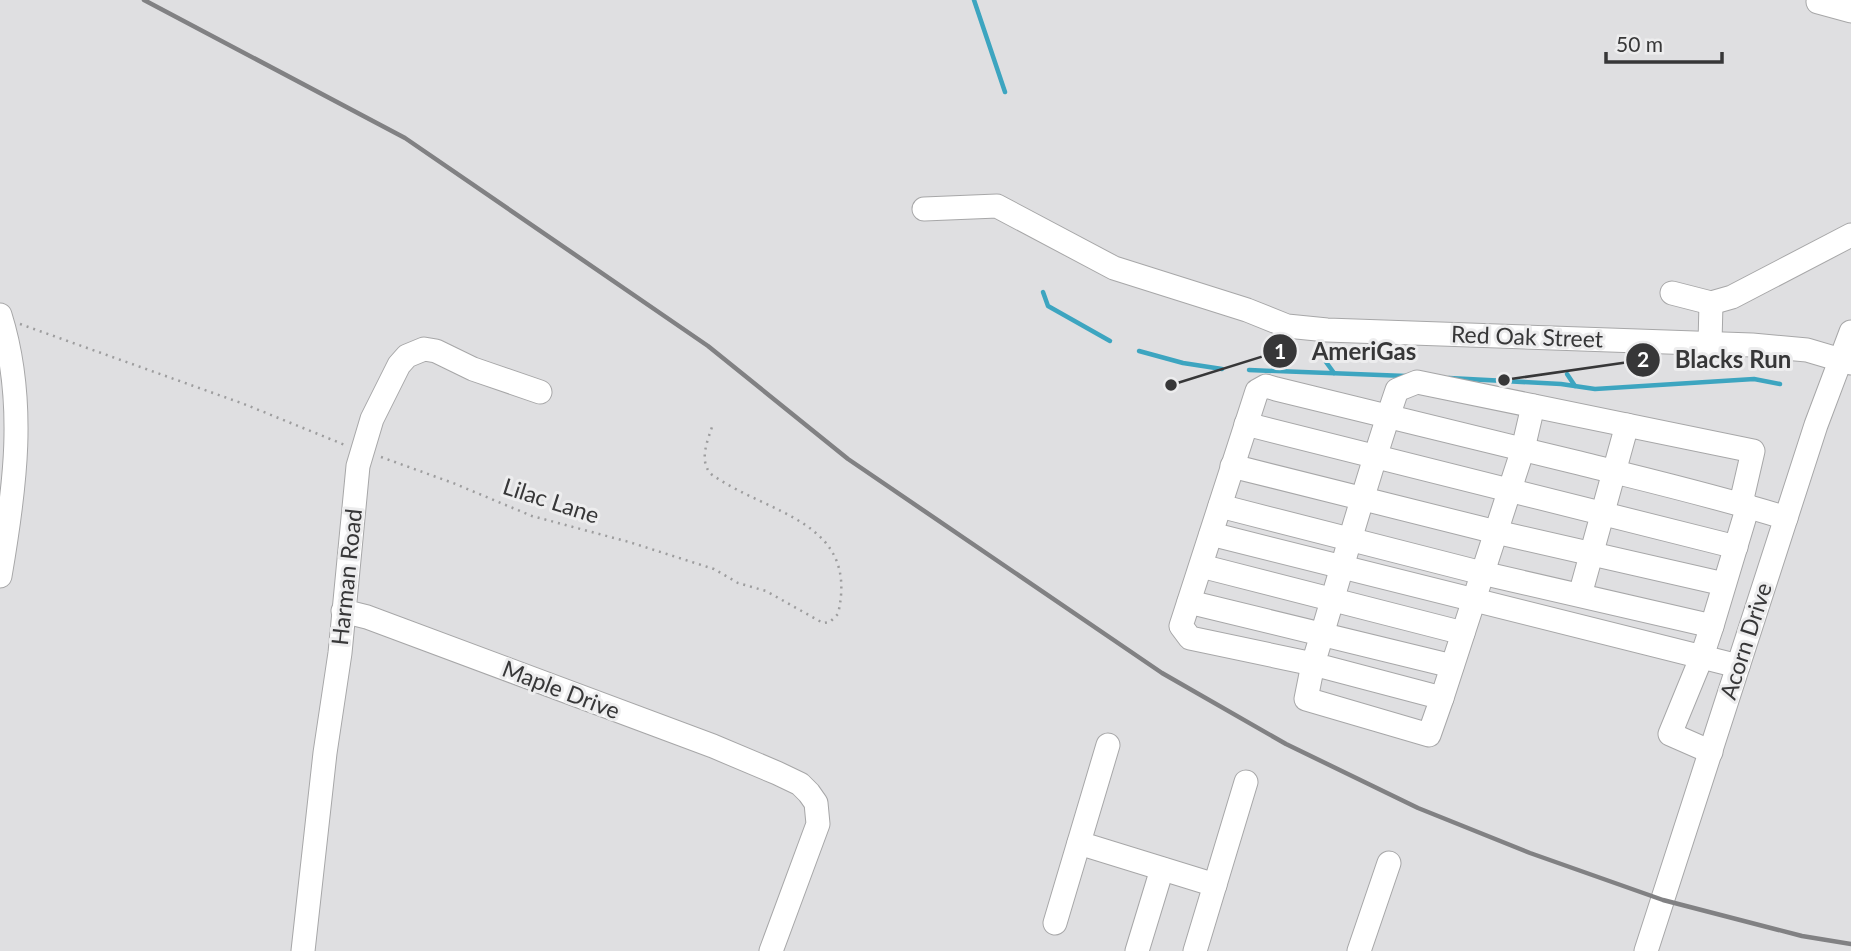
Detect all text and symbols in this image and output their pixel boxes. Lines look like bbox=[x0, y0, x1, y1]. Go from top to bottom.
scale bar bbox=[1606, 21, 1722, 65]
text: 50 m bbox=[1616, 31, 1663, 56]
street label: Red Oak Street bbox=[1450, 319, 1604, 353]
callout: AmeriGas bbox=[1262, 329, 1430, 374]
text: AmeriGas bbox=[1311, 336, 1416, 365]
callout: Blacks Run bbox=[1625, 337, 1805, 382]
text: 1 bbox=[1274, 338, 1286, 363]
text: Blacks Run bbox=[1675, 344, 1791, 373]
text: 2 bbox=[1637, 346, 1649, 371]
street label: Lilac Lane bbox=[500, 471, 603, 529]
street label: Harman Road bbox=[325, 507, 367, 647]
street label: Acorn Drive bbox=[1713, 579, 1777, 703]
street label: Maple Drive bbox=[499, 654, 624, 724]

